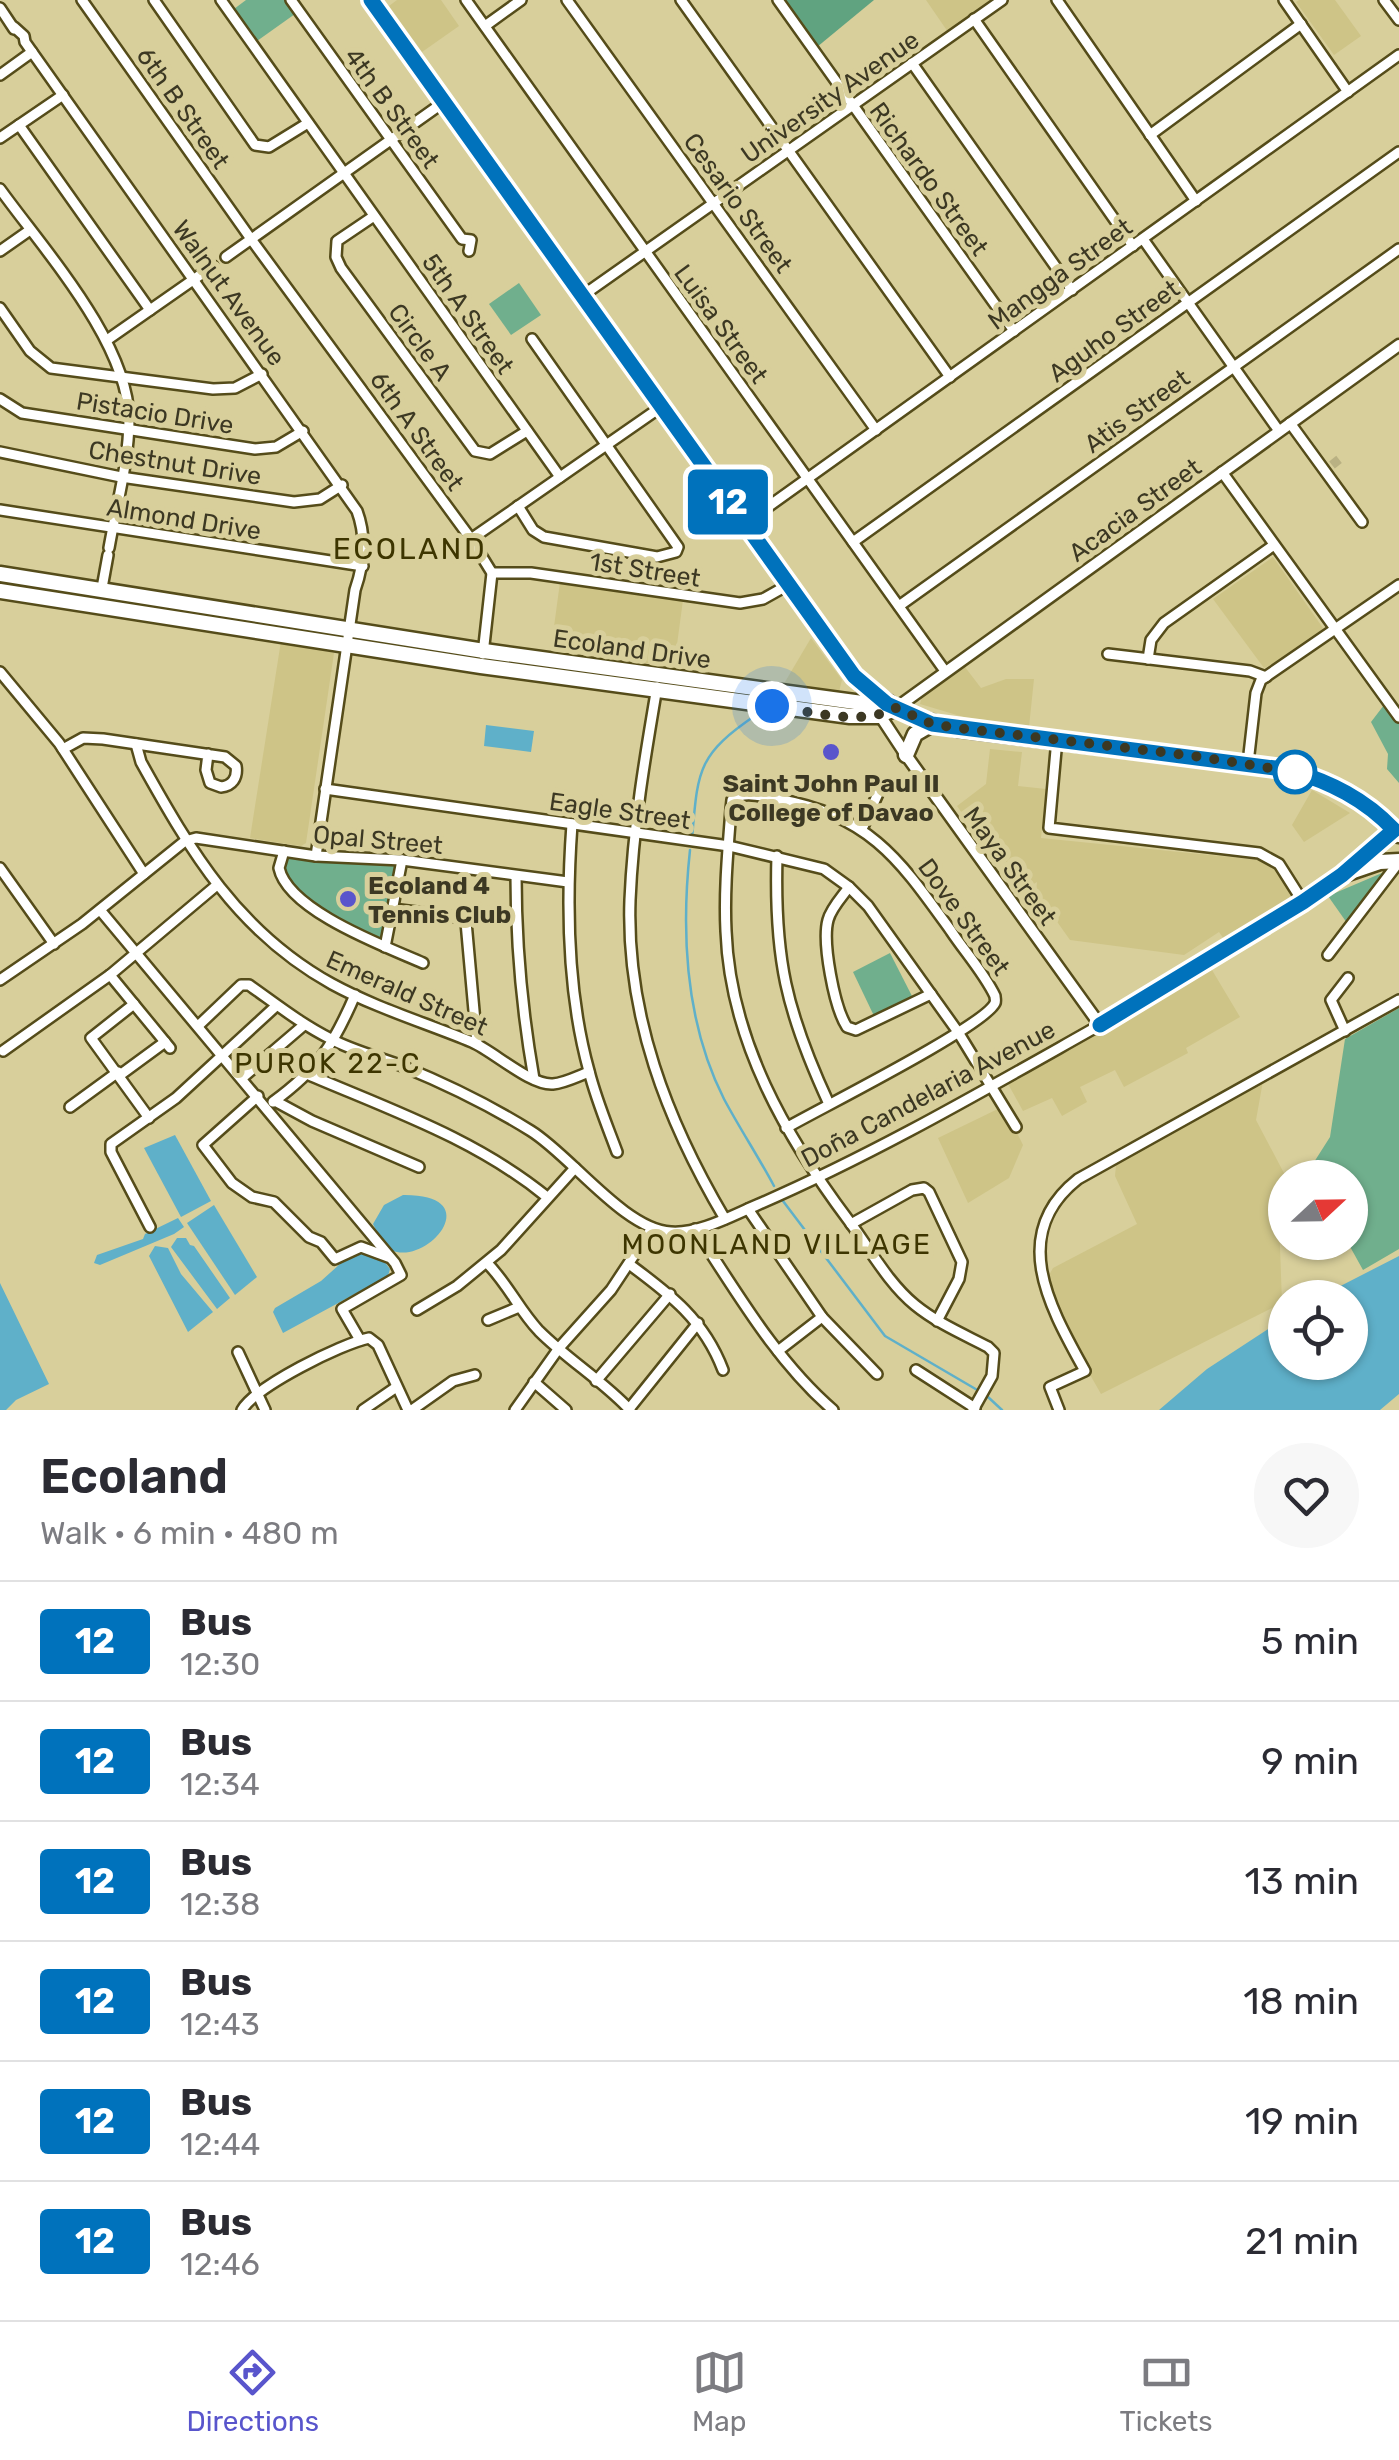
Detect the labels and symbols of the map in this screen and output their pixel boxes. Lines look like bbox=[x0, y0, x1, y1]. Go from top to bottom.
street label: University Avenue bbox=[736, 25, 924, 169]
street label: 6th B Street bbox=[131, 42, 236, 174]
street label: 4th B Street bbox=[339, 42, 446, 174]
street label: Richardo Street bbox=[864, 97, 994, 261]
street label: Cesario Street bbox=[678, 128, 798, 279]
street label: Mangga Street bbox=[982, 212, 1138, 336]
street label: Walnut Avenue bbox=[167, 215, 291, 371]
street label: 5th A Street bbox=[416, 248, 520, 380]
street label: Luisa Street bbox=[668, 259, 774, 389]
street label: Aguho Street bbox=[1043, 274, 1185, 388]
street label: Circle A bbox=[382, 298, 458, 386]
street label: Atis Street bbox=[1079, 363, 1195, 459]
street label: 6th A Street bbox=[364, 366, 470, 496]
street label: Pistacio Drive bbox=[74, 386, 236, 440]
street label: Chestnut Drive bbox=[86, 435, 264, 491]
street label: Acacia Street bbox=[1063, 452, 1207, 568]
line badge: 12 bbox=[683, 470, 773, 534]
street label: Almond Drive bbox=[105, 492, 263, 546]
district label: ECOLAND bbox=[333, 531, 487, 567]
street label: 1st Street bbox=[588, 547, 703, 593]
street label: Ecoland Drive bbox=[551, 624, 713, 674]
your location bbox=[747, 681, 797, 731]
marker: Saint John Paul II College of Davao bbox=[820, 741, 842, 763]
unlabelled marker bbox=[1274, 751, 1316, 793]
place label: Saint John Paul II College of Davao bbox=[722, 769, 940, 827]
street label: Eagle Street bbox=[547, 787, 693, 835]
street label: Maya Street bbox=[957, 801, 1063, 931]
street label: Opal Street bbox=[312, 820, 444, 860]
street label: Dove Street bbox=[912, 853, 1016, 981]
place label: Ecoland 4 Tennis Club bbox=[368, 871, 511, 929]
marker: Ecoland 4 Tennis Club bbox=[337, 888, 359, 910]
street label: Emerald Street bbox=[322, 944, 492, 1042]
street label: Doña Candelaria Avenue bbox=[796, 1015, 1060, 1173]
district label: PUROK 22-C bbox=[234, 1047, 422, 1080]
north arrow bbox=[1268, 1160, 1368, 1260]
district label: MOONLAND VILLAGE bbox=[622, 1228, 932, 1261]

